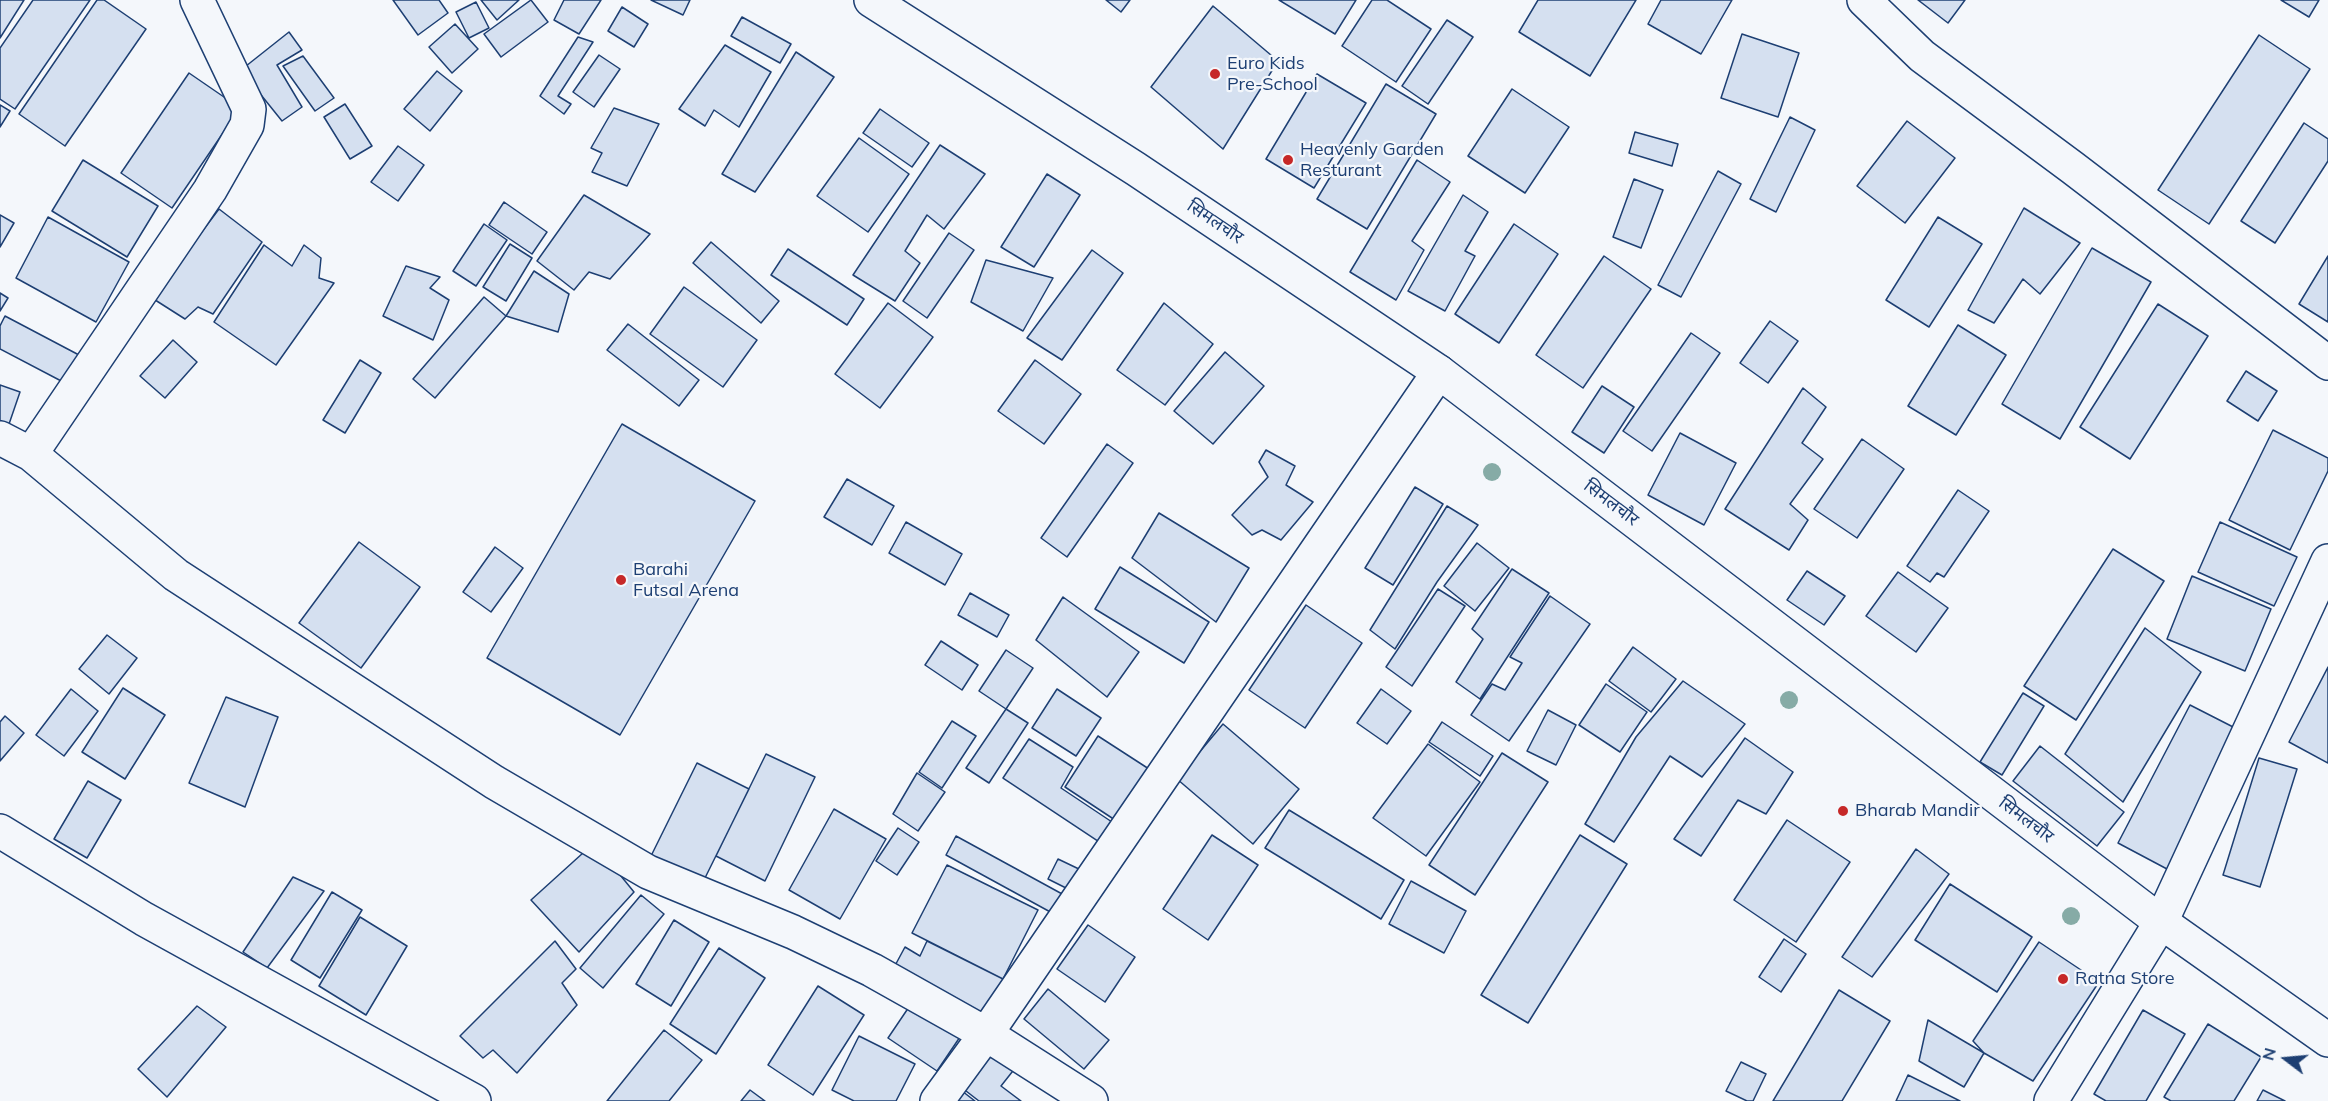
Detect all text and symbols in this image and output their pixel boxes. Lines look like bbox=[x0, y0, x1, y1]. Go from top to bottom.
place label: Euro Kids Pre-School bbox=[1227, 53, 1318, 96]
marker: Euro Kids Pre-School bbox=[1208, 67, 1222, 81]
place label: Heavenly Garden Resturant bbox=[1300, 139, 1444, 182]
marker: Heavenly Garden Resturant bbox=[1281, 153, 1295, 167]
street label: सिमलचौर bbox=[1183, 195, 1247, 249]
street label: सिमलचौर bbox=[1579, 475, 1643, 531]
place label: Barahi Futsal Arena bbox=[633, 559, 739, 602]
marker: Barahi Futsal Arena bbox=[614, 573, 628, 587]
street label: सिमलचौर bbox=[1994, 792, 2058, 848]
place label: Bharab Mandir bbox=[1855, 800, 1980, 822]
marker: Bharab Mandir bbox=[1836, 804, 1850, 818]
place label: Ratna Store bbox=[2075, 968, 2174, 990]
marker: Ratna Store bbox=[2056, 972, 2070, 986]
north arrow bbox=[2256, 1029, 2316, 1089]
text: N bbox=[2257, 1045, 2280, 1063]

